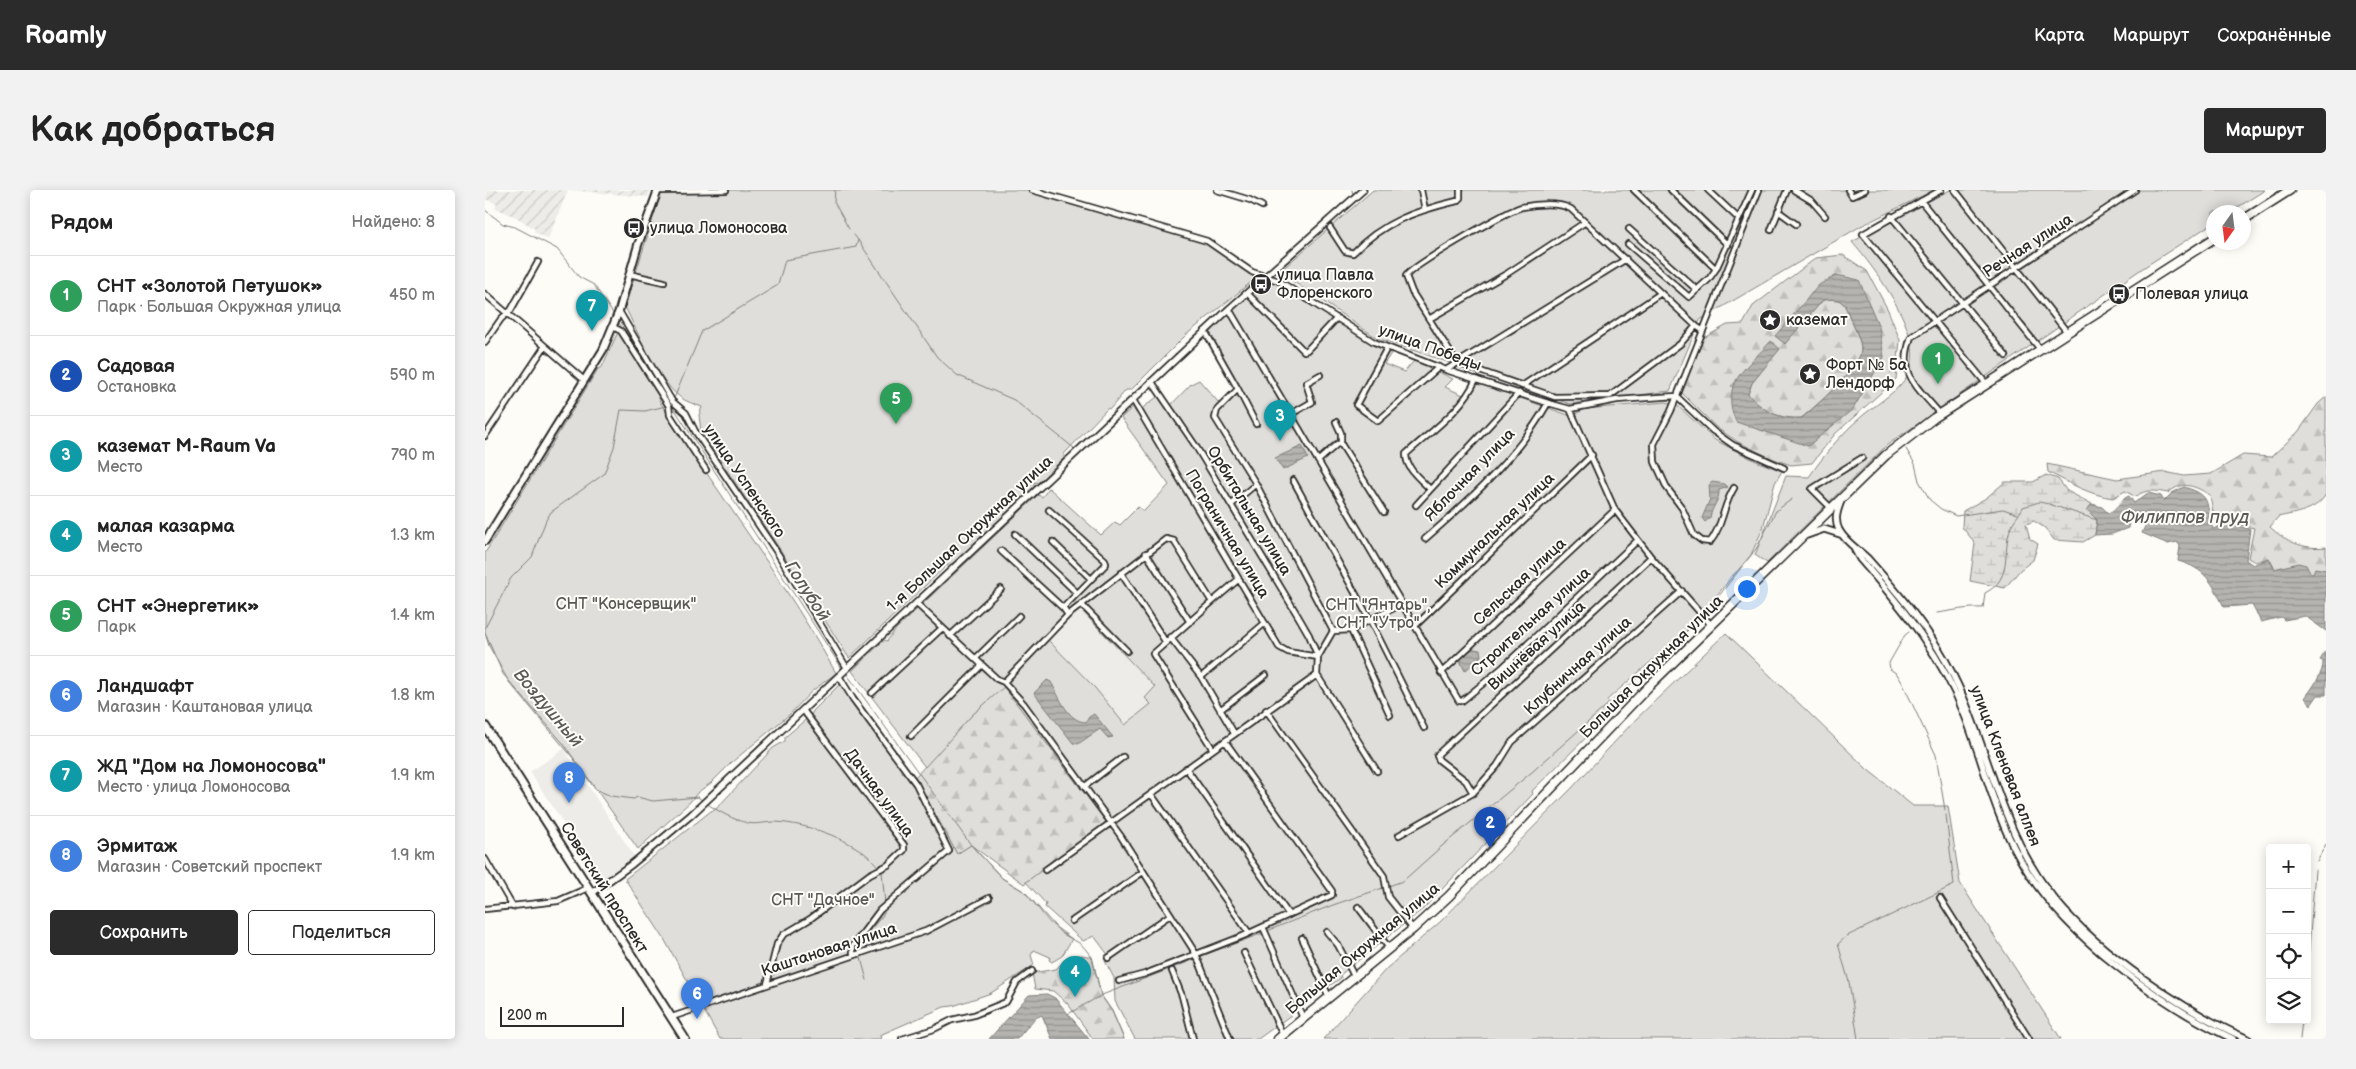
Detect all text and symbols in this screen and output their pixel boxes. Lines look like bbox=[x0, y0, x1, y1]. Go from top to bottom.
text: Roamly bbox=[25, 21, 106, 50]
text: Карта bbox=[2034, 25, 2085, 46]
text: Маршрут bbox=[2113, 25, 2189, 46]
text: Сохранённые bbox=[2217, 25, 2331, 46]
button: Маршрут bbox=[2204, 108, 2326, 153]
text: Как добраться bbox=[30, 109, 276, 152]
north arrow bbox=[2206, 205, 2251, 250]
text: Рядом bbox=[50, 210, 113, 235]
street label: Речная улица bbox=[1980, 210, 2077, 282]
text: Найдено: 8 bbox=[352, 213, 435, 232]
bus stop icon: улица Ломоносова bbox=[622, 216, 646, 240]
place label: улица Ломоносова bbox=[650, 219, 788, 238]
place label: улица Павла Флоренского bbox=[1277, 266, 1374, 303]
bus stop icon: улица Павла Флоренского bbox=[1249, 272, 1273, 296]
text: СНТ «Золотой Петушок» bbox=[97, 275, 323, 298]
bus stop icon: Полевая улица bbox=[2107, 282, 2131, 306]
place label: Полевая улица bbox=[2135, 285, 2249, 304]
text: 1 bbox=[63, 286, 69, 305]
text: 450 m bbox=[389, 286, 435, 305]
pin: 7 bbox=[576, 290, 608, 331]
text: Парк · Большая Окружная улица bbox=[97, 298, 341, 317]
place icon: каземат bbox=[1758, 308, 1782, 332]
place label: каземат bbox=[1786, 311, 1848, 330]
street label: улица Победы bbox=[1376, 321, 1484, 375]
pin: 1 bbox=[1922, 343, 1954, 384]
text: Садовая bbox=[97, 355, 175, 378]
place label: Форт № 5а Лендорф bbox=[1825, 356, 1908, 393]
place icon: Форт № 5а Лендорф bbox=[1798, 362, 1822, 386]
text: 2 bbox=[61, 366, 71, 385]
text: 590 m bbox=[390, 366, 435, 385]
text: Остановка bbox=[97, 378, 176, 397]
pin: 5 bbox=[880, 383, 912, 424]
pin: 3 bbox=[1264, 400, 1296, 441]
street label: улица Успенского bbox=[699, 421, 789, 541]
street label: Яблочная улица bbox=[1421, 424, 1519, 525]
text: каземат M-Raum Va bbox=[97, 435, 276, 458]
street label: Орбитальная улица bbox=[1203, 443, 1295, 580]
text: 3 bbox=[61, 446, 71, 465]
text: 790 m bbox=[391, 446, 435, 465]
street label: 1-я Большая Окружная улица bbox=[883, 452, 1057, 616]
text: Место bbox=[97, 458, 143, 477]
street label: Пограничная улица bbox=[1181, 466, 1273, 602]
street label: Коммунальная улица bbox=[1431, 469, 1559, 593]
water label: Филиппов пруд bbox=[2121, 507, 2249, 528]
text: малая казарма bbox=[97, 515, 235, 538]
text: 4 bbox=[61, 526, 71, 545]
text: 1.3 km bbox=[390, 526, 435, 545]
street label: Сельская улица bbox=[1470, 534, 1571, 630]
text: Место bbox=[97, 538, 143, 557]
water label: Голубой bbox=[780, 557, 834, 625]
street label: Строительная улица bbox=[1467, 563, 1595, 681]
your location bbox=[1734, 576, 1760, 602]
street label: Большая Окружная улица bbox=[1576, 591, 1728, 743]
text: СНТ «Энергетик» bbox=[97, 595, 260, 618]
park label: СНТ "Консервщик" bbox=[556, 595, 696, 614]
park label: СНТ "Янтарь", СНТ "Утро" bbox=[1326, 596, 1431, 633]
street label: Вишнёвая улица bbox=[1484, 597, 1590, 695]
text: 5 bbox=[61, 606, 71, 625]
text: 1.4 km bbox=[391, 606, 435, 625]
street label: Клубничная улица bbox=[1520, 612, 1636, 719]
text: Парк bbox=[97, 618, 136, 637]
water label: Воздушный bbox=[509, 664, 587, 752]
text: Ландшафт bbox=[97, 675, 194, 698]
street label: улица Кленовая аллея bbox=[1966, 683, 2045, 849]
text: 6 bbox=[61, 686, 71, 705]
text: 1.8 km bbox=[391, 686, 435, 705]
text: Магазин · Каштановая улица bbox=[97, 698, 313, 717]
street label: Дачная улица bbox=[840, 745, 918, 842]
text: ЖД "Дом на Ломоносова" bbox=[97, 755, 326, 778]
pin: 8 bbox=[553, 762, 585, 803]
text: 7 bbox=[62, 766, 70, 785]
text: 1.9 km bbox=[391, 766, 435, 785]
text: Место · улица Ломоносова bbox=[97, 778, 291, 797]
pin: 2 bbox=[1474, 807, 1506, 848]
street label: Советский проспект bbox=[556, 819, 652, 958]
text: Эрмитаж bbox=[97, 835, 177, 858]
map controls bbox=[2266, 844, 2311, 1024]
button: + bbox=[2266, 844, 2311, 889]
text: 8 bbox=[61, 846, 71, 865]
text: 1.9 km bbox=[391, 846, 435, 865]
text: Магазин · Советский проспект bbox=[97, 858, 322, 877]
street label: Большая Окружная улица bbox=[1282, 879, 1444, 1019]
button: − bbox=[2266, 889, 2311, 934]
park label: СНТ "Дачное" bbox=[771, 891, 875, 910]
button: Сохранить bbox=[50, 910, 238, 955]
button: Поделиться bbox=[248, 910, 435, 955]
street label: Каштановая улица bbox=[759, 919, 900, 981]
button: locate bbox=[2266, 934, 2311, 979]
pin: 4 bbox=[1059, 956, 1091, 997]
pin: 6 bbox=[681, 978, 713, 1019]
button: layers bbox=[2266, 979, 2311, 1024]
scale bar bbox=[500, 1004, 624, 1027]
text: 200 m bbox=[507, 1007, 547, 1024]

